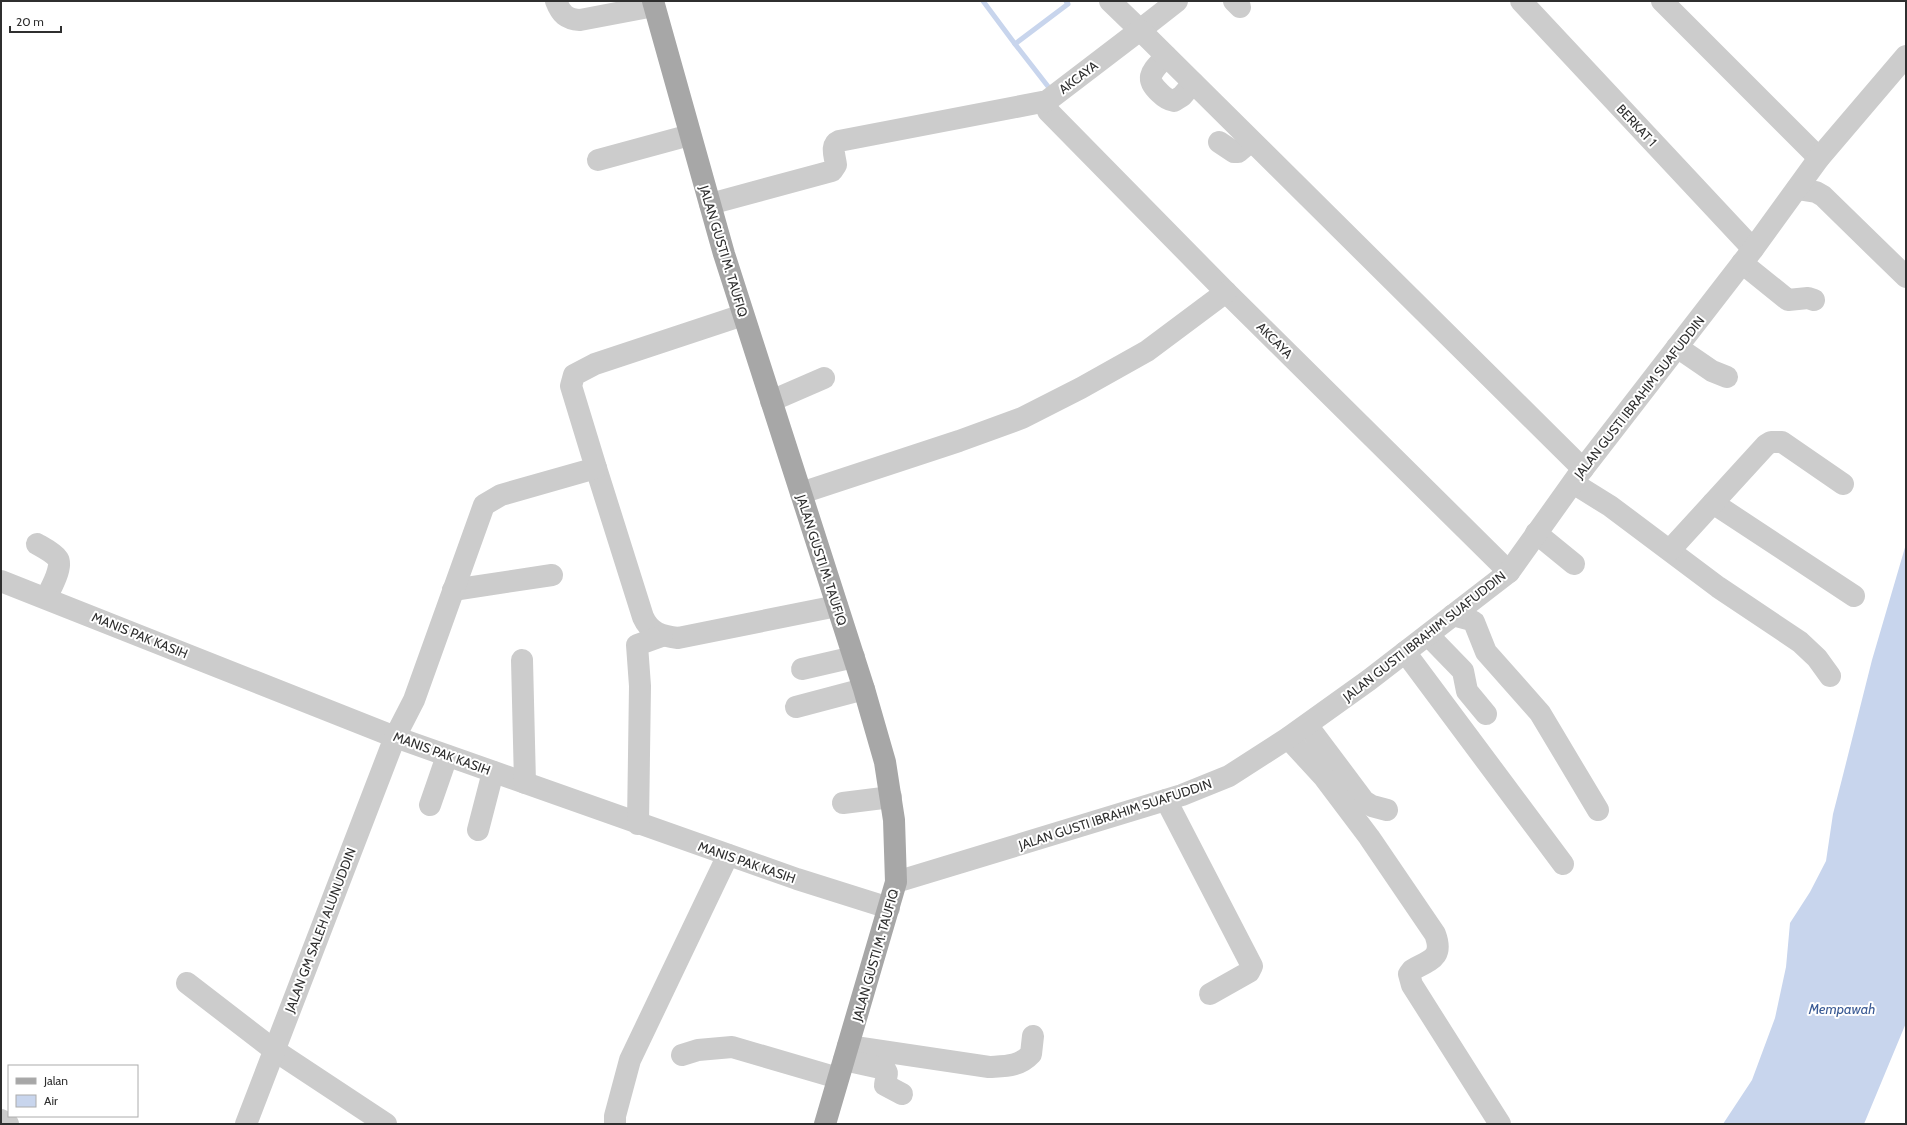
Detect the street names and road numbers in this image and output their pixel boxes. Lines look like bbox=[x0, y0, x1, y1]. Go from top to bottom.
street label: AKCAYA bbox=[1055, 57, 1101, 97]
street label: BERKAT 1 bbox=[1614, 101, 1660, 149]
street label: JALAN GUSTI M. TAUFIQ bbox=[696, 182, 752, 319]
street label: JALAN GUSTI IBRAHIM SUAFUDDIN bbox=[1570, 312, 1708, 482]
street label: AKCAYA bbox=[1254, 319, 1296, 361]
street label: JALAN GUSTI M. TAUFIQ bbox=[793, 492, 851, 627]
street label: JALAN GUSTI IBRAHIM SUAFUDDIN bbox=[1339, 567, 1509, 705]
street label: MANIS PAK KASIH bbox=[90, 608, 190, 662]
street label: MANIS PAK KASIH bbox=[391, 728, 493, 778]
street label: JALAN GUSTI IBRAHIM SUAFUDDIN bbox=[1015, 775, 1214, 853]
street label: MANIS PAK KASIH bbox=[696, 838, 798, 886]
street label: JALAN GM SALEH ALUNUDDIN bbox=[281, 845, 359, 1016]
street label: JALAN GUSTI M. TAUFIQ bbox=[848, 887, 902, 1024]

